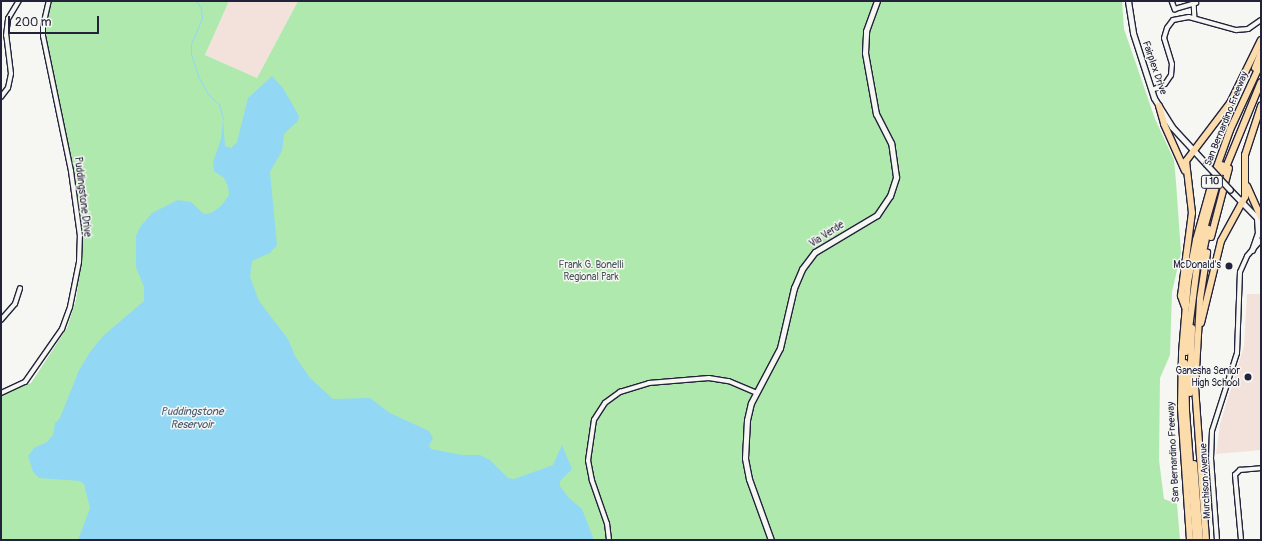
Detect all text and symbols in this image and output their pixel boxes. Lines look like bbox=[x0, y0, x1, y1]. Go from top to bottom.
scale bar bbox=[10, 8, 101, 34]
text: 200 m bbox=[15, 15, 51, 30]
street label: Fairplex Drive bbox=[1139, 40, 1169, 96]
street label: San Bernardino Freeway bbox=[1203, 70, 1251, 168]
street label: Puddingstone Drive bbox=[71, 156, 93, 238]
road number: I 10 bbox=[1200, 175, 1224, 189]
street label: Via Verde bbox=[807, 219, 847, 251]
park label: Frank G. Bonelli Regional Park bbox=[559, 259, 623, 282]
place label: McDonald's bbox=[1173, 260, 1221, 272]
marker: McDonald's bbox=[1224, 261, 1234, 271]
place label: Ganesha Senior High School bbox=[1176, 365, 1240, 388]
marker: Ganesha Senior High School bbox=[1243, 372, 1253, 382]
street label: San Bernardino Freeway bbox=[1165, 401, 1183, 503]
water label: Puddingstone Reservoir bbox=[161, 406, 223, 432]
street label: Murchison Avenue bbox=[1198, 443, 1214, 519]

